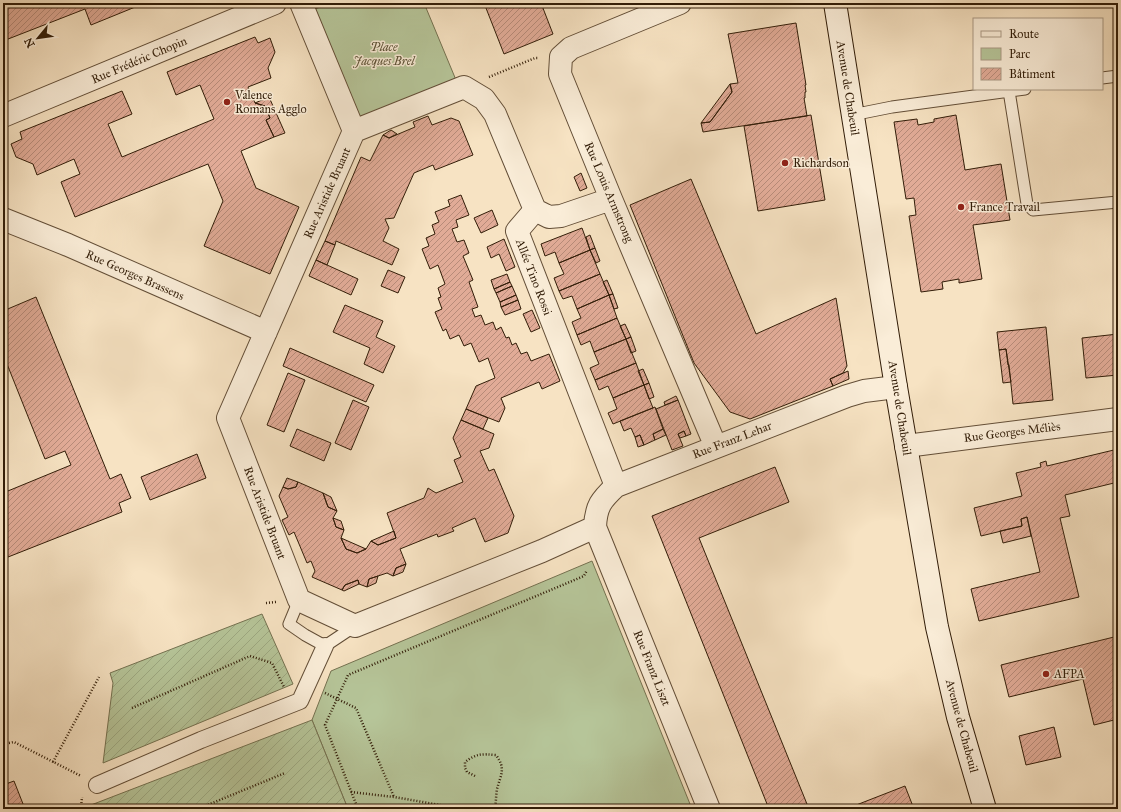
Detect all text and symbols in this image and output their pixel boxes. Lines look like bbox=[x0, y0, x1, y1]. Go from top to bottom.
north arrow bbox=[18, 18, 58, 58]
legend bbox=[973, 18, 1103, 90]
text: Route bbox=[1009, 27, 1039, 41]
street label: Rue Frédéric Chopin bbox=[89, 33, 189, 86]
text: N bbox=[21, 35, 38, 50]
street label: Avenue de Chabeuil bbox=[833, 39, 863, 137]
park label: Place Jacques Brel bbox=[353, 40, 416, 68]
text: Parc bbox=[1009, 47, 1030, 61]
text: Bâtiment bbox=[1009, 67, 1056, 81]
place label: Valence Romans Agglo bbox=[234, 88, 307, 117]
marker: Valence Romans Agglo bbox=[222, 97, 232, 107]
street label: Rue Louis Armstrong bbox=[581, 140, 637, 245]
street label: Rue Aristide Bruant bbox=[301, 145, 354, 241]
place label: Richardson bbox=[793, 156, 849, 170]
marker: Richardson bbox=[780, 158, 790, 168]
place label: France Travail bbox=[969, 200, 1041, 214]
marker: France Travail bbox=[956, 202, 966, 212]
street label: Allée Tino Rossi bbox=[513, 236, 555, 318]
street label: Rue Georges Brassens bbox=[83, 247, 186, 304]
street label: Avenue de Chabeuil bbox=[885, 359, 915, 457]
street label: Rue Franz Lehar bbox=[690, 418, 774, 462]
street label: Rue Georges Méliès bbox=[963, 419, 1061, 446]
street label: Rue Aristide Bruant bbox=[241, 465, 289, 562]
street label: Rue Franz Liszt bbox=[630, 628, 674, 709]
place label: AFPA bbox=[1053, 667, 1085, 681]
marker: AFPA bbox=[1041, 669, 1051, 679]
street label: Avenue de Chabeuil bbox=[943, 677, 981, 775]

